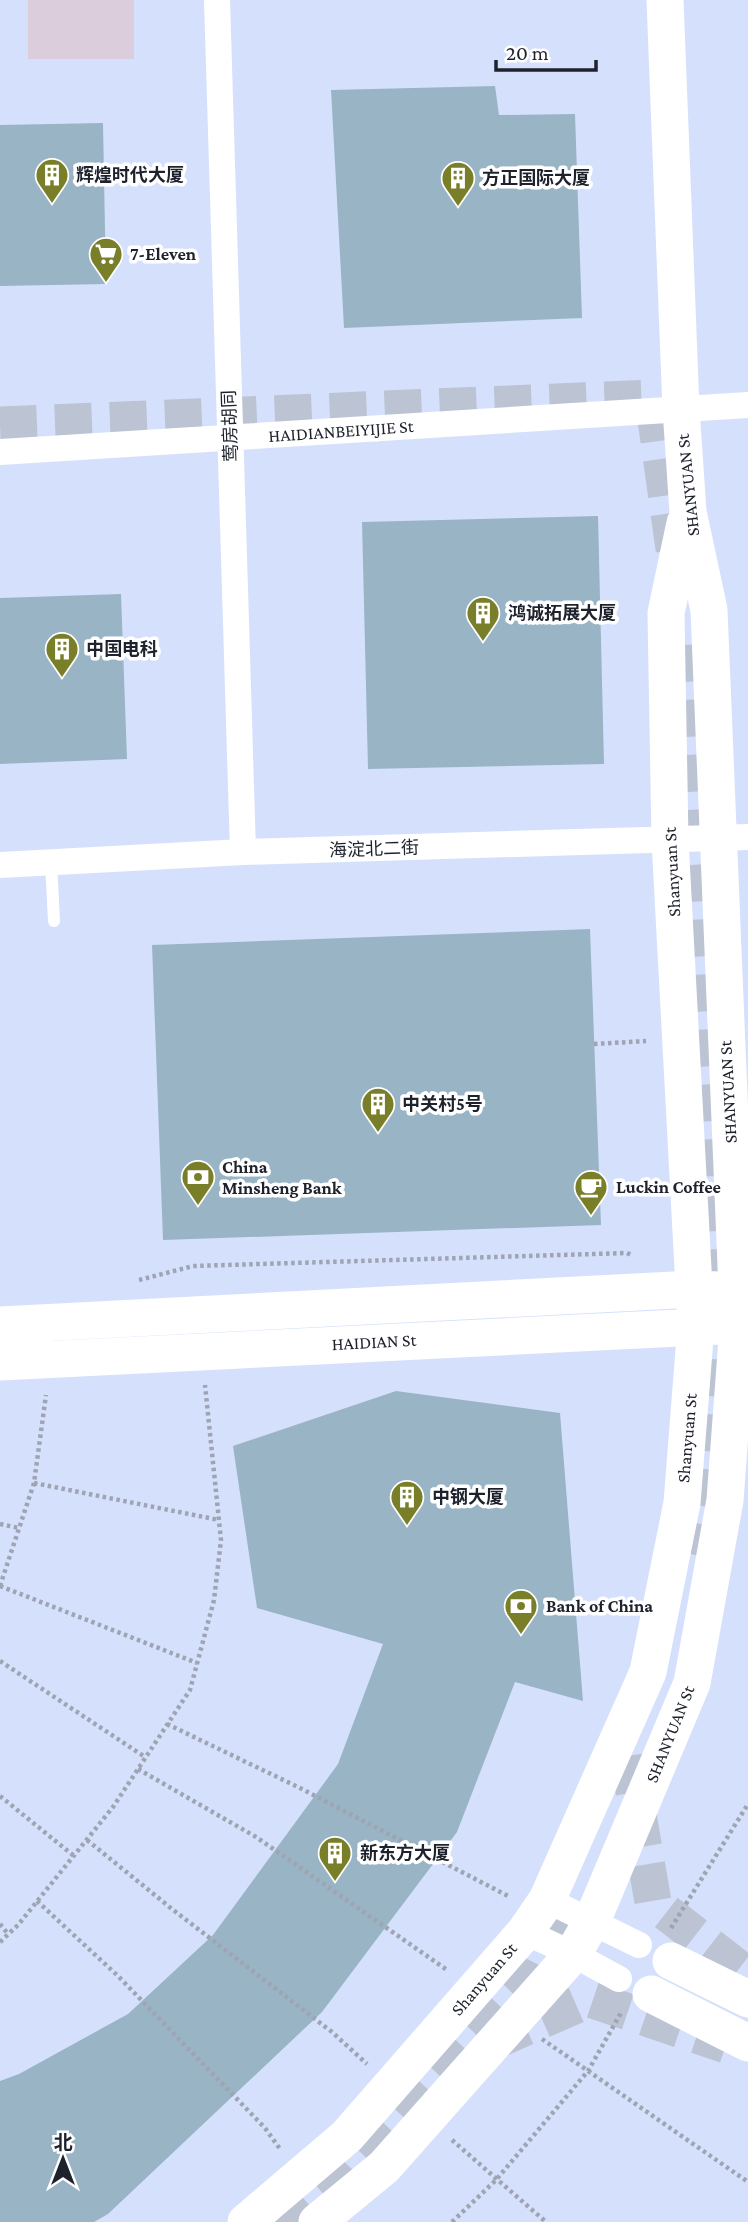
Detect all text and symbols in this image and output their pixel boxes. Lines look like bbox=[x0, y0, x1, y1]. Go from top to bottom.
scale bar bbox=[496, 28, 596, 72]
text: 20 m bbox=[506, 41, 549, 65]
building icon: 辉煌时代大厦 bbox=[33, 156, 71, 205]
building icon: 方正国际大厦 bbox=[439, 159, 477, 208]
place label: 辉煌时代大厦 bbox=[76, 165, 184, 185]
place label: 方正国际大厦 bbox=[482, 168, 590, 188]
supermarket icon: 7-Eleven bbox=[87, 235, 125, 284]
place label: 7-Eleven bbox=[130, 244, 197, 264]
street label: 莺房胡同 bbox=[219, 390, 241, 462]
street label: HAIDIANBEIYIJIE St bbox=[268, 416, 415, 446]
street label: SHANYUAN St bbox=[673, 432, 703, 537]
building icon: 鸿诚拓展大厦 bbox=[464, 594, 502, 643]
place label: 鸿诚拓展大厦 bbox=[508, 603, 616, 623]
building icon: 中国电科 bbox=[43, 630, 81, 679]
place label: 中国电科 bbox=[86, 639, 158, 659]
street label: Shanyuan St bbox=[660, 826, 684, 917]
street label: 海淀北二街 bbox=[329, 837, 419, 861]
street label: SHANYUAN St bbox=[715, 1039, 741, 1144]
building icon: 中关村5号 bbox=[359, 1085, 397, 1134]
place label: 中关村5号 bbox=[402, 1094, 483, 1114]
place label: China Minsheng Bank bbox=[222, 1157, 342, 1198]
bank icon: China Minsheng Bank bbox=[179, 1158, 217, 1207]
cafe icon: Luckin Coffee bbox=[572, 1168, 610, 1217]
place label: Luckin Coffee bbox=[616, 1177, 721, 1197]
street label: HAIDIAN St bbox=[331, 1330, 418, 1354]
street label: Shanyuan St bbox=[673, 1391, 701, 1484]
building icon: 中钢大厦 bbox=[388, 1478, 426, 1527]
place label: 中钢大厦 bbox=[432, 1487, 504, 1507]
bank icon: Bank of China bbox=[502, 1587, 540, 1636]
place label: Bank of China bbox=[546, 1596, 653, 1616]
street label: SHANYUAN St bbox=[641, 1682, 699, 1785]
building icon: 新东方大厦 bbox=[316, 1834, 354, 1883]
place label: 新东方大厦 bbox=[360, 1843, 450, 1863]
street label: Shanyuan St bbox=[447, 1938, 522, 2019]
north arrow bbox=[28, 2124, 98, 2194]
text: 北 bbox=[53, 2132, 73, 2153]

